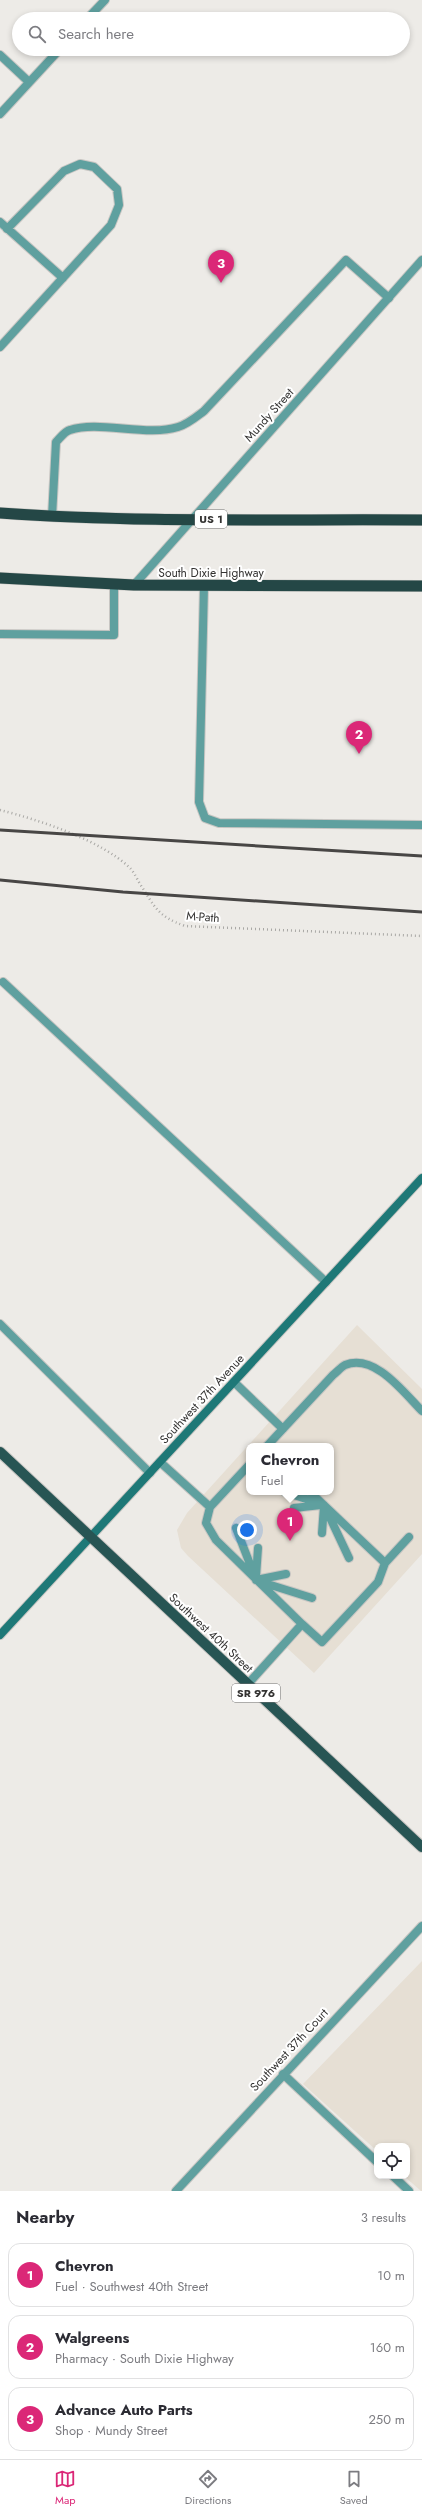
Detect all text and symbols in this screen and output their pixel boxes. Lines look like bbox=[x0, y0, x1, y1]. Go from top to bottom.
search box bbox=[12, 12, 410, 56]
icon: search bbox=[26, 23, 48, 45]
text: Search here bbox=[58, 23, 134, 45]
pin: 3 bbox=[208, 250, 234, 283]
street label: Mundy Street bbox=[240, 384, 298, 446]
road number: US 1 bbox=[195, 510, 227, 528]
street label: South Dixie Highway bbox=[158, 564, 264, 582]
pin: 2 bbox=[346, 721, 372, 754]
street label: M-Path bbox=[186, 907, 220, 927]
street label: Southwest 37th Avenue bbox=[156, 1350, 248, 1448]
popup bbox=[246, 1443, 334, 1495]
text: Chevron bbox=[261, 1449, 319, 1471]
text: Fuel bbox=[261, 1471, 283, 1490]
pin: 1 bbox=[277, 1508, 303, 1541]
your location bbox=[237, 1520, 257, 1540]
street label: Southwest 40th Street bbox=[165, 1589, 257, 1677]
road number: SR 976 bbox=[232, 1684, 280, 1702]
street label: Southwest 37th Court bbox=[246, 2004, 332, 2095]
map controls bbox=[374, 2143, 410, 2179]
button: locate bbox=[374, 2143, 410, 2179]
text: Nearby bbox=[16, 2205, 74, 2229]
text: 3 results bbox=[361, 2208, 406, 2227]
text: Chevron bbox=[55, 2255, 114, 2277]
text: 1 bbox=[27, 2266, 33, 2285]
text: 10 m bbox=[377, 2266, 405, 2285]
text: Fuel · Southwest 40th Street bbox=[55, 2277, 208, 2296]
text: Walgreens bbox=[55, 2327, 129, 2349]
text: 2 bbox=[26, 2338, 34, 2357]
text: 160 m bbox=[370, 2338, 405, 2357]
text: Pharmacy · South Dixie Highway bbox=[55, 2349, 234, 2368]
text: Advance Auto Parts bbox=[55, 2399, 193, 2421]
text: 3 bbox=[26, 2410, 34, 2429]
text: 250 m bbox=[368, 2410, 405, 2429]
text: Shop · Mundy Street bbox=[55, 2421, 167, 2440]
tab: Map bbox=[54, 2468, 76, 2508]
tab: Directions bbox=[185, 2468, 231, 2508]
tab: Saved bbox=[340, 2468, 368, 2508]

